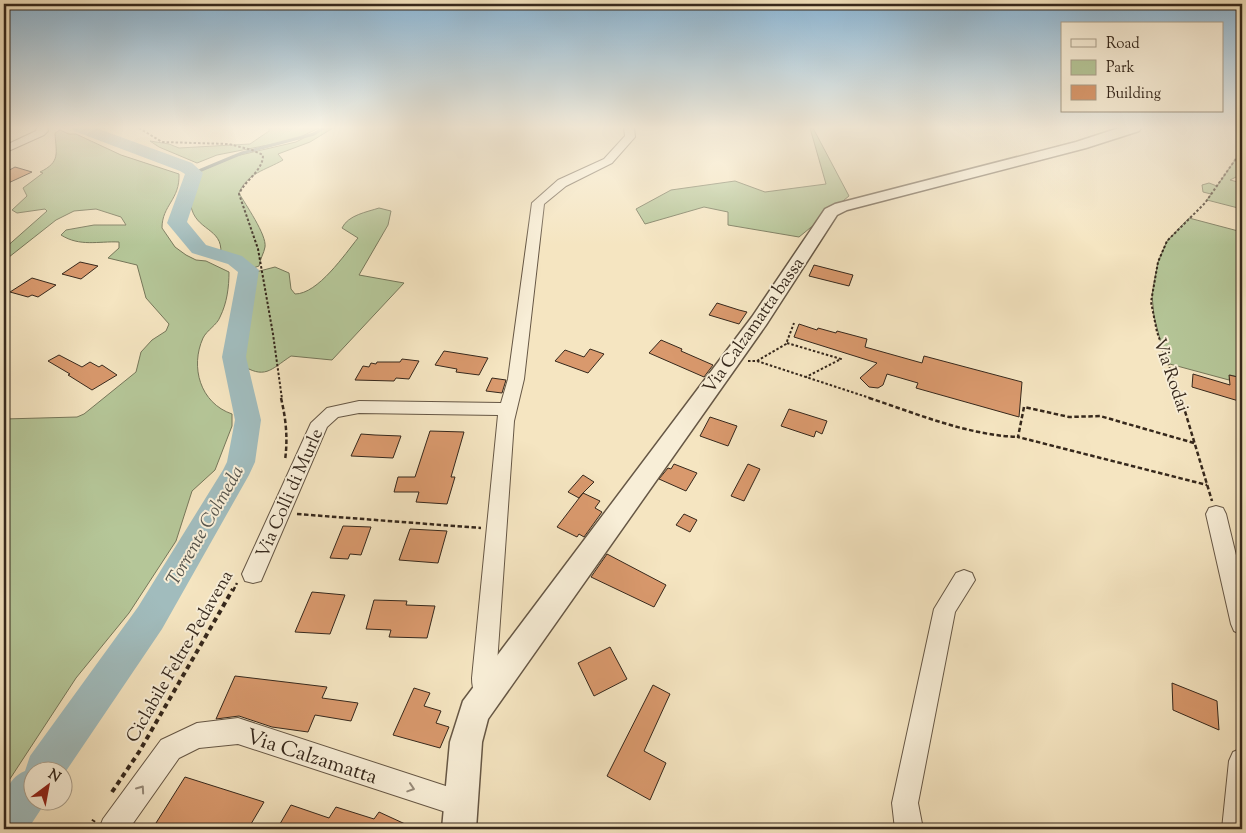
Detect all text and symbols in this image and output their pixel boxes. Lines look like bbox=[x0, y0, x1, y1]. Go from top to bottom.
legend bbox=[1061, 22, 1224, 112]
text: Road bbox=[1106, 34, 1140, 55]
text: Park bbox=[1106, 58, 1135, 79]
text: Building bbox=[1106, 84, 1161, 105]
street label: Via Calzamatta bassa bbox=[698, 253, 812, 400]
street label: Via Rodai bbox=[1145, 335, 1195, 416]
street label: Via Colli di Murle bbox=[251, 425, 331, 563]
water label: Torrente Colmeda bbox=[161, 461, 252, 591]
street label: Ciclabile Feltre-Pedavena bbox=[121, 566, 241, 748]
street label: Via Calzamatta bbox=[242, 723, 381, 793]
north arrow bbox=[22, 760, 72, 810]
text: N bbox=[44, 765, 64, 788]
one-way arrow bbox=[406, 782, 415, 792]
one-way arrow bbox=[135, 786, 144, 795]

